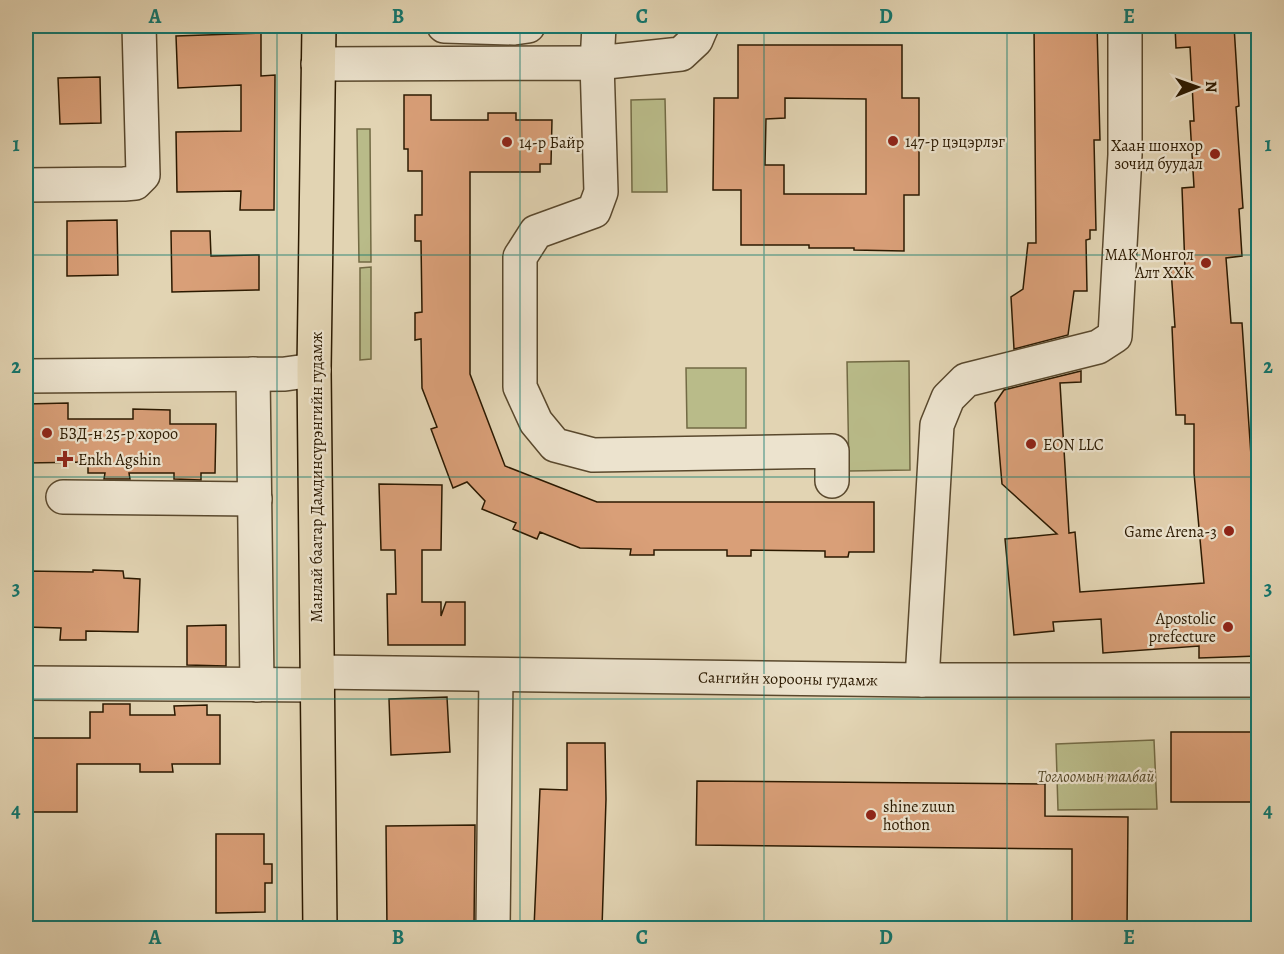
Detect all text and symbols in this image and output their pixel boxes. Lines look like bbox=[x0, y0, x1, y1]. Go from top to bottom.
text: A bbox=[148, 3, 162, 30]
text: B bbox=[392, 3, 404, 30]
text: C bbox=[636, 3, 648, 30]
text: D bbox=[879, 3, 893, 30]
text: E bbox=[1123, 3, 1135, 30]
north arrow bbox=[1167, 57, 1227, 117]
text: N bbox=[1200, 81, 1222, 93]
text: 1 bbox=[12, 131, 20, 158]
place label: 147-р цэцэрлэг bbox=[905, 131, 1005, 153]
text: 1 bbox=[1264, 131, 1272, 158]
place label: 14-р Байр bbox=[519, 132, 584, 154]
marker: 147-р цэцэрлэг bbox=[886, 134, 900, 148]
marker: 14-р Байр bbox=[500, 135, 514, 149]
place label: Хаан шонхор зочид буудал bbox=[1111, 135, 1203, 175]
marker: Хаан шонхор зочид буудал bbox=[1208, 147, 1222, 161]
place label: MAK Монгол Алт ХХК bbox=[1105, 244, 1195, 284]
marker: MAK Монгол Алт ХХК bbox=[1199, 256, 1213, 270]
street label: Манлай баатар Дамдинсүрэнгийн гудамж bbox=[306, 331, 328, 623]
text: 2 bbox=[11, 353, 21, 380]
text: 2 bbox=[1263, 353, 1273, 380]
place label: БЗД-н 25-р хороо bbox=[59, 423, 178, 445]
marker: БЗД-н 25-р хороо bbox=[40, 426, 54, 440]
place label: EON LLC bbox=[1043, 434, 1104, 456]
marker: EON LLC bbox=[1024, 437, 1038, 451]
place label: Enkh Agshin bbox=[78, 449, 161, 471]
marker: Enkh Agshin bbox=[56, 450, 74, 468]
place label: Game Arena-3 bbox=[1124, 521, 1217, 543]
marker: Game Arena-3 bbox=[1222, 524, 1236, 538]
text: 3 bbox=[12, 575, 20, 602]
text: 3 bbox=[1264, 575, 1272, 602]
place label: Apostolic prefecture bbox=[1148, 608, 1216, 648]
marker: Apostolic prefecture bbox=[1221, 620, 1235, 634]
street label: Сангийн хорооны гудамж bbox=[698, 666, 878, 692]
park label: Тоглоомын талбай bbox=[1038, 766, 1154, 788]
place label: shine zuun hothon bbox=[883, 796, 955, 836]
text: 4 bbox=[11, 797, 21, 824]
text: 4 bbox=[1263, 797, 1273, 824]
marker: shine zuun hothon bbox=[864, 808, 878, 822]
text: A bbox=[148, 924, 162, 951]
text: B bbox=[392, 924, 404, 951]
text: C bbox=[636, 924, 648, 951]
text: D bbox=[879, 924, 893, 951]
text: E bbox=[1123, 924, 1135, 951]

